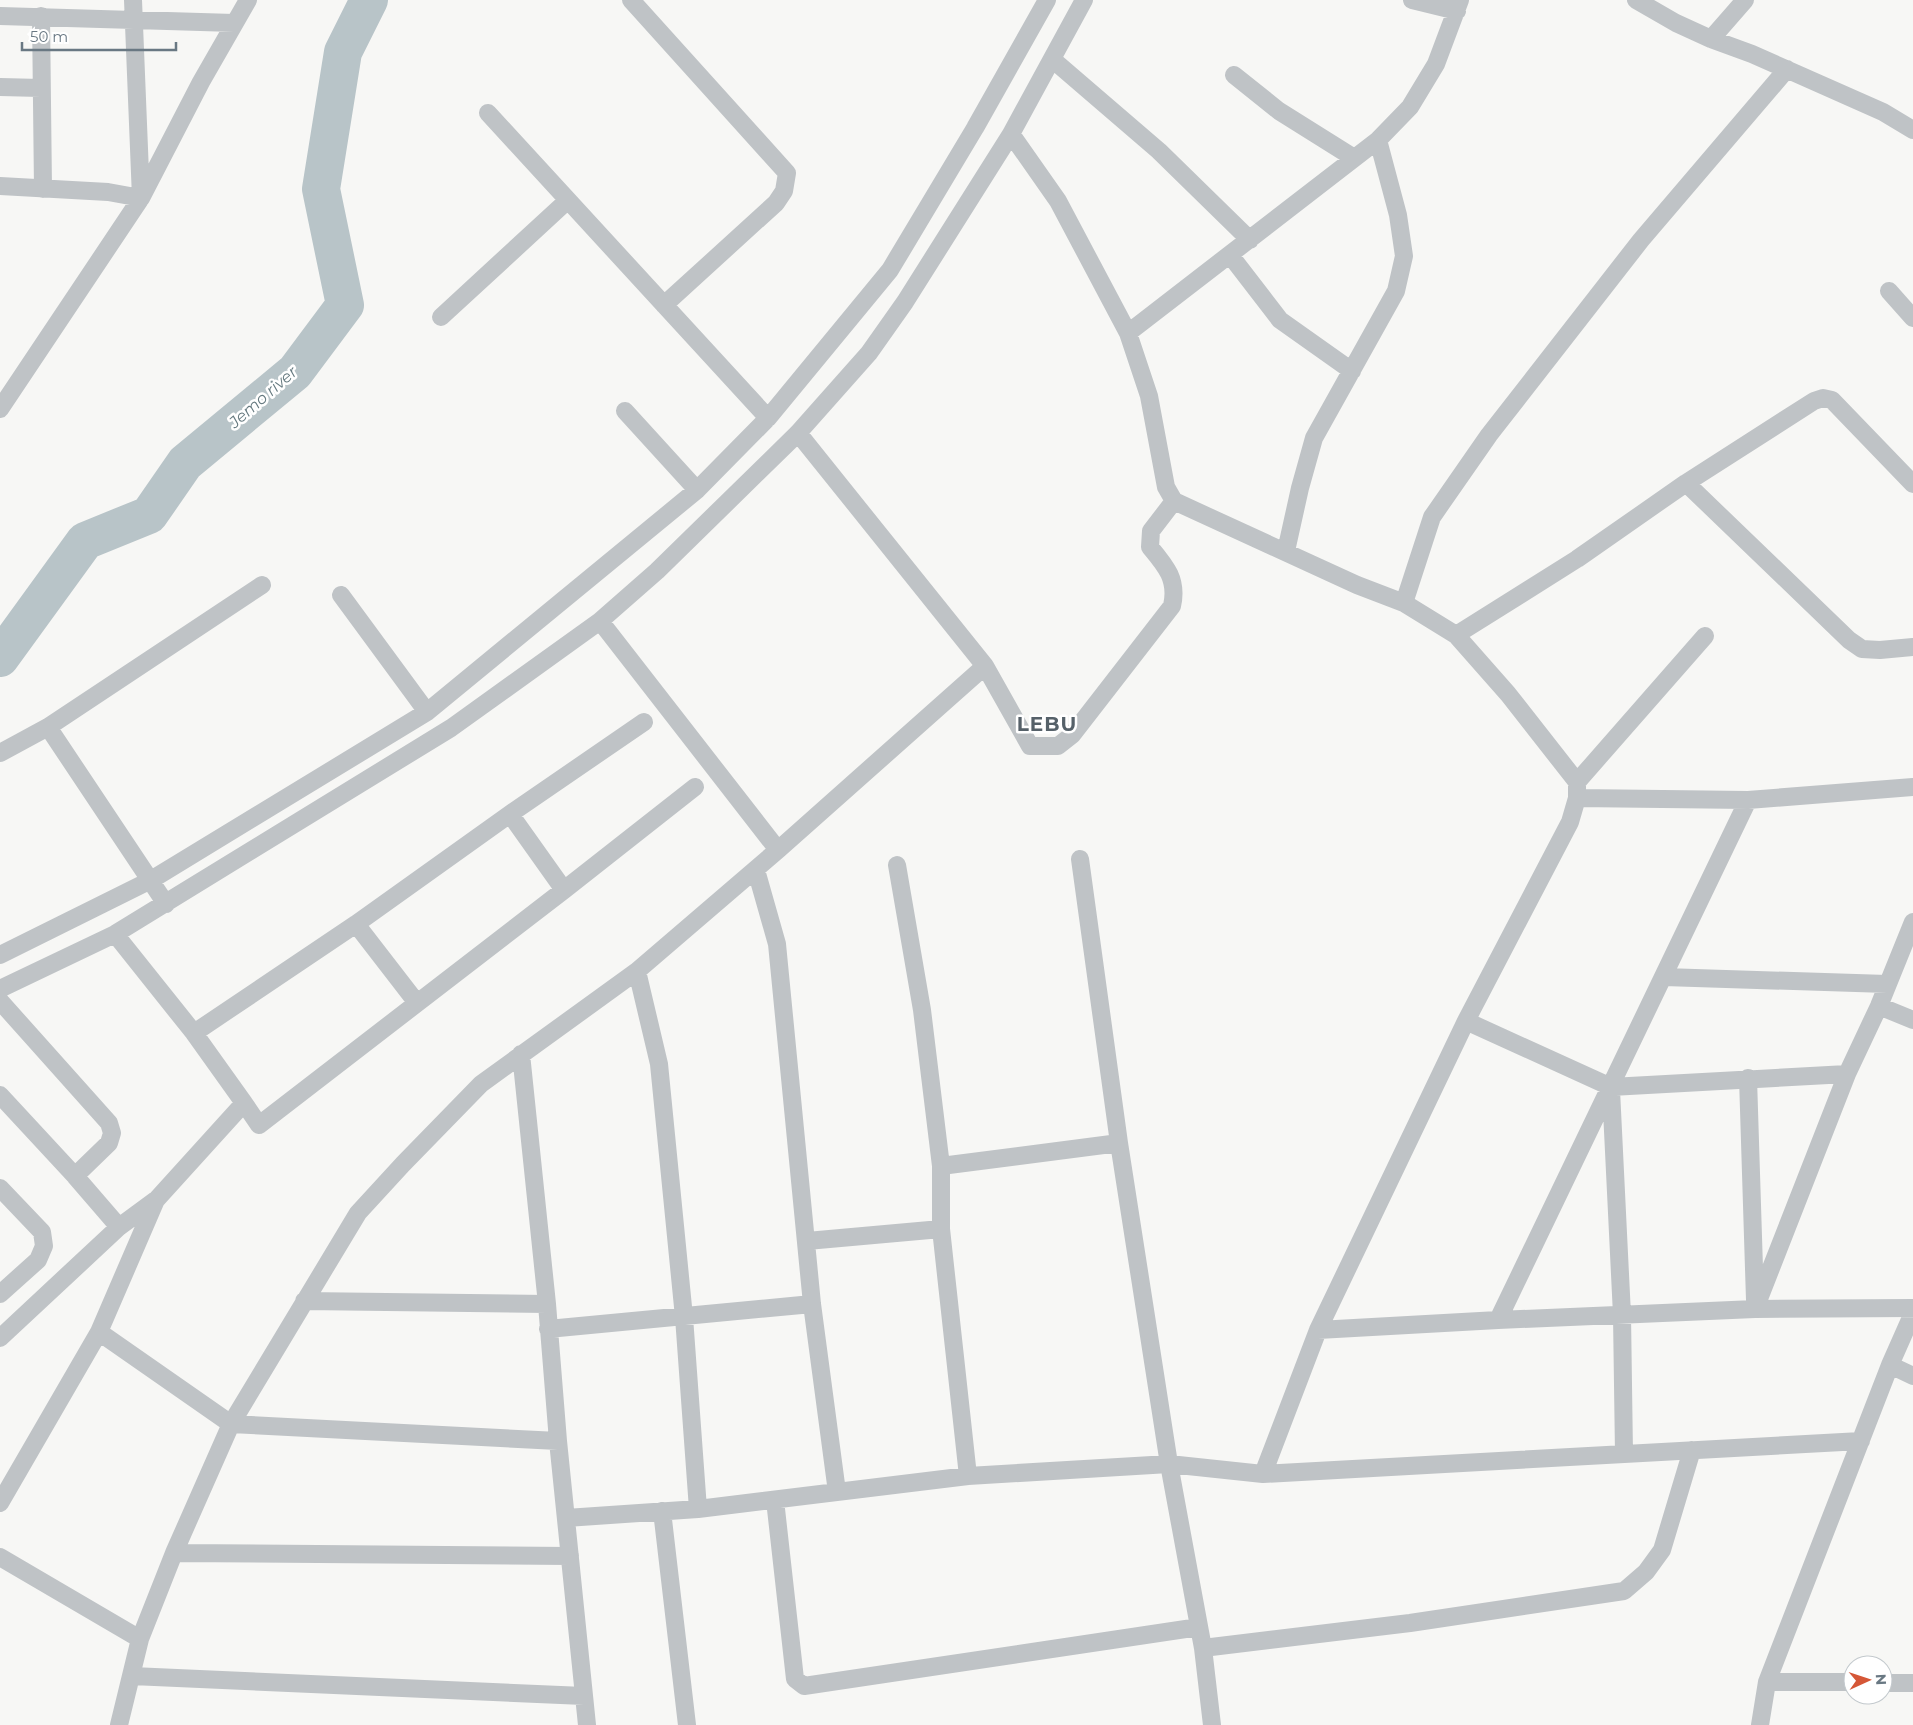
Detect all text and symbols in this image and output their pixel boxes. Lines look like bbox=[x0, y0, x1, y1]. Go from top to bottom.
scale bar bbox=[22, 20, 176, 52]
text: 50 m bbox=[30, 27, 68, 46]
water label: Jemo river bbox=[224, 362, 301, 432]
district label: LEBU bbox=[1017, 712, 1077, 736]
north arrow bbox=[1843, 1655, 1893, 1705]
text: N bbox=[1872, 1673, 1890, 1685]

